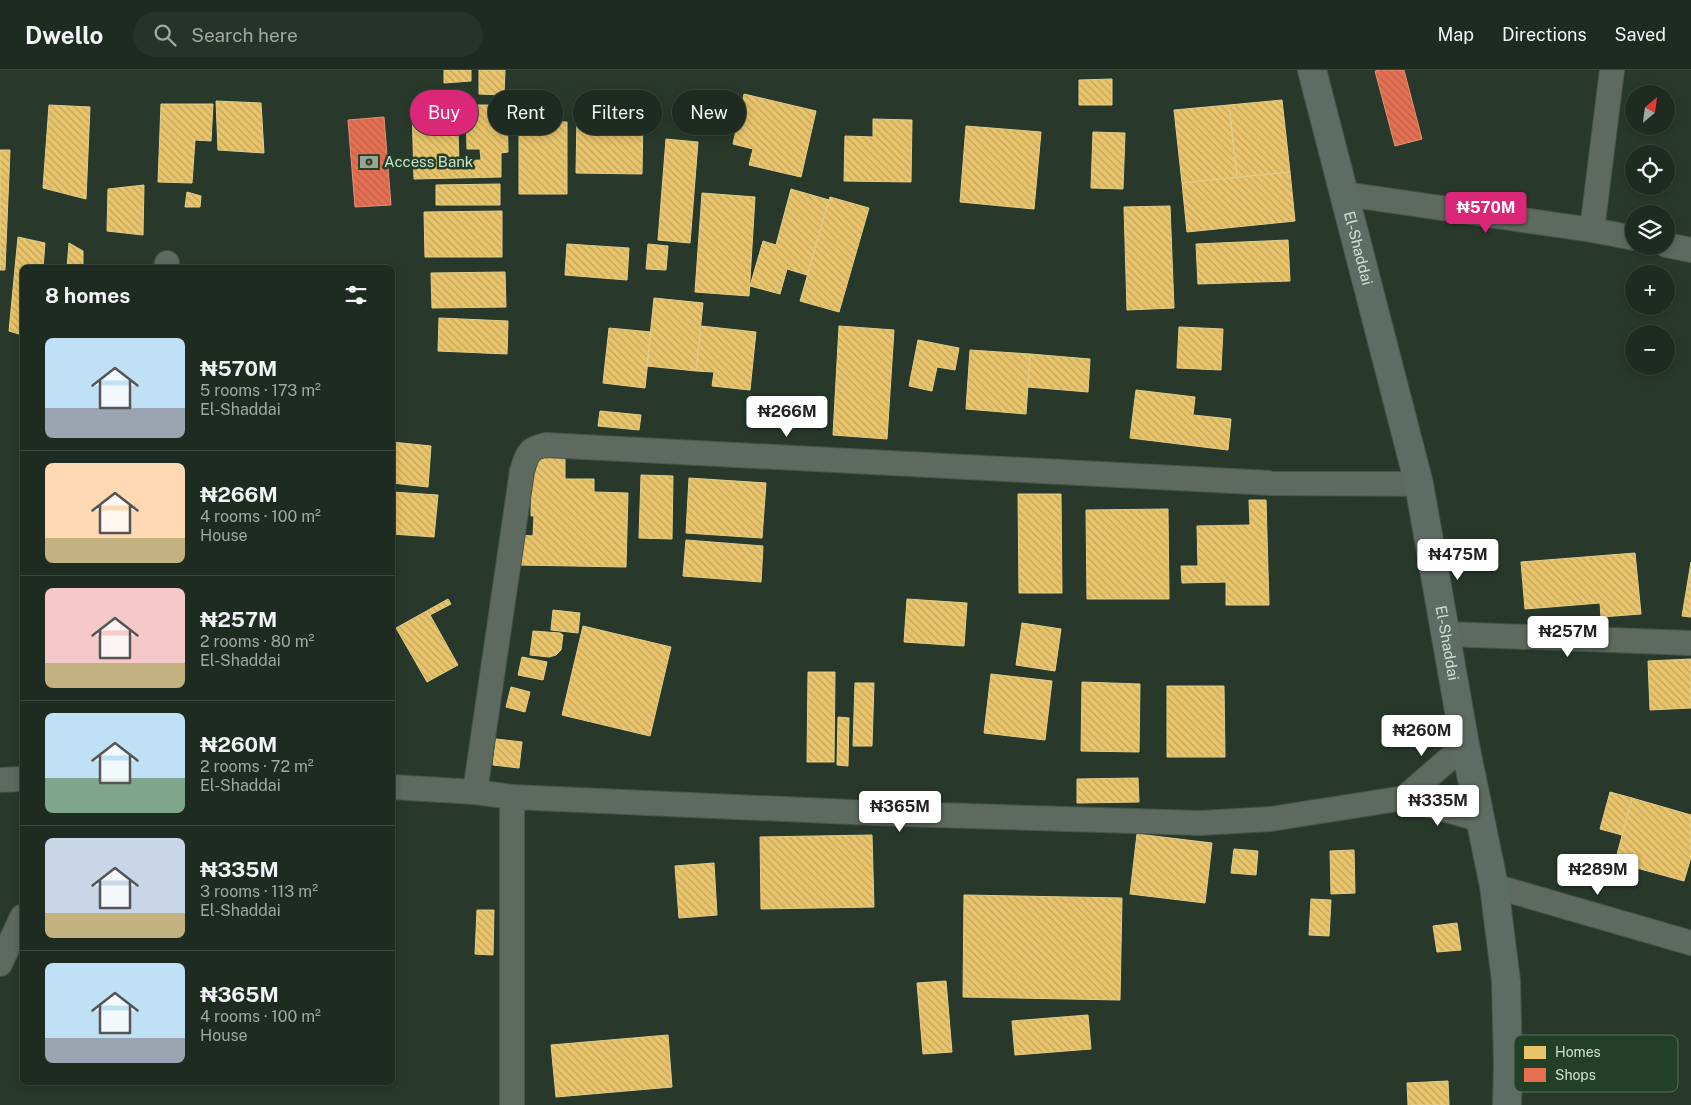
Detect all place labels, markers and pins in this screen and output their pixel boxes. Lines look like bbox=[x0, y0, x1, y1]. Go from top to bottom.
bank icon: Access Bank bbox=[358, 151, 380, 173]
place label: Access Bank bbox=[384, 153, 473, 170]
pin: ₦570M bbox=[1451, 191, 1521, 234]
pin: ₦266M bbox=[752, 396, 822, 438]
pin: ₦475M bbox=[1423, 538, 1493, 581]
pin: ₦257M bbox=[1533, 616, 1603, 658]
pin: ₦260M bbox=[1387, 714, 1457, 757]
pin: ₦335M bbox=[1403, 784, 1473, 827]
pin: ₦365M bbox=[865, 790, 935, 833]
pin: ₦289M bbox=[1563, 854, 1633, 896]

